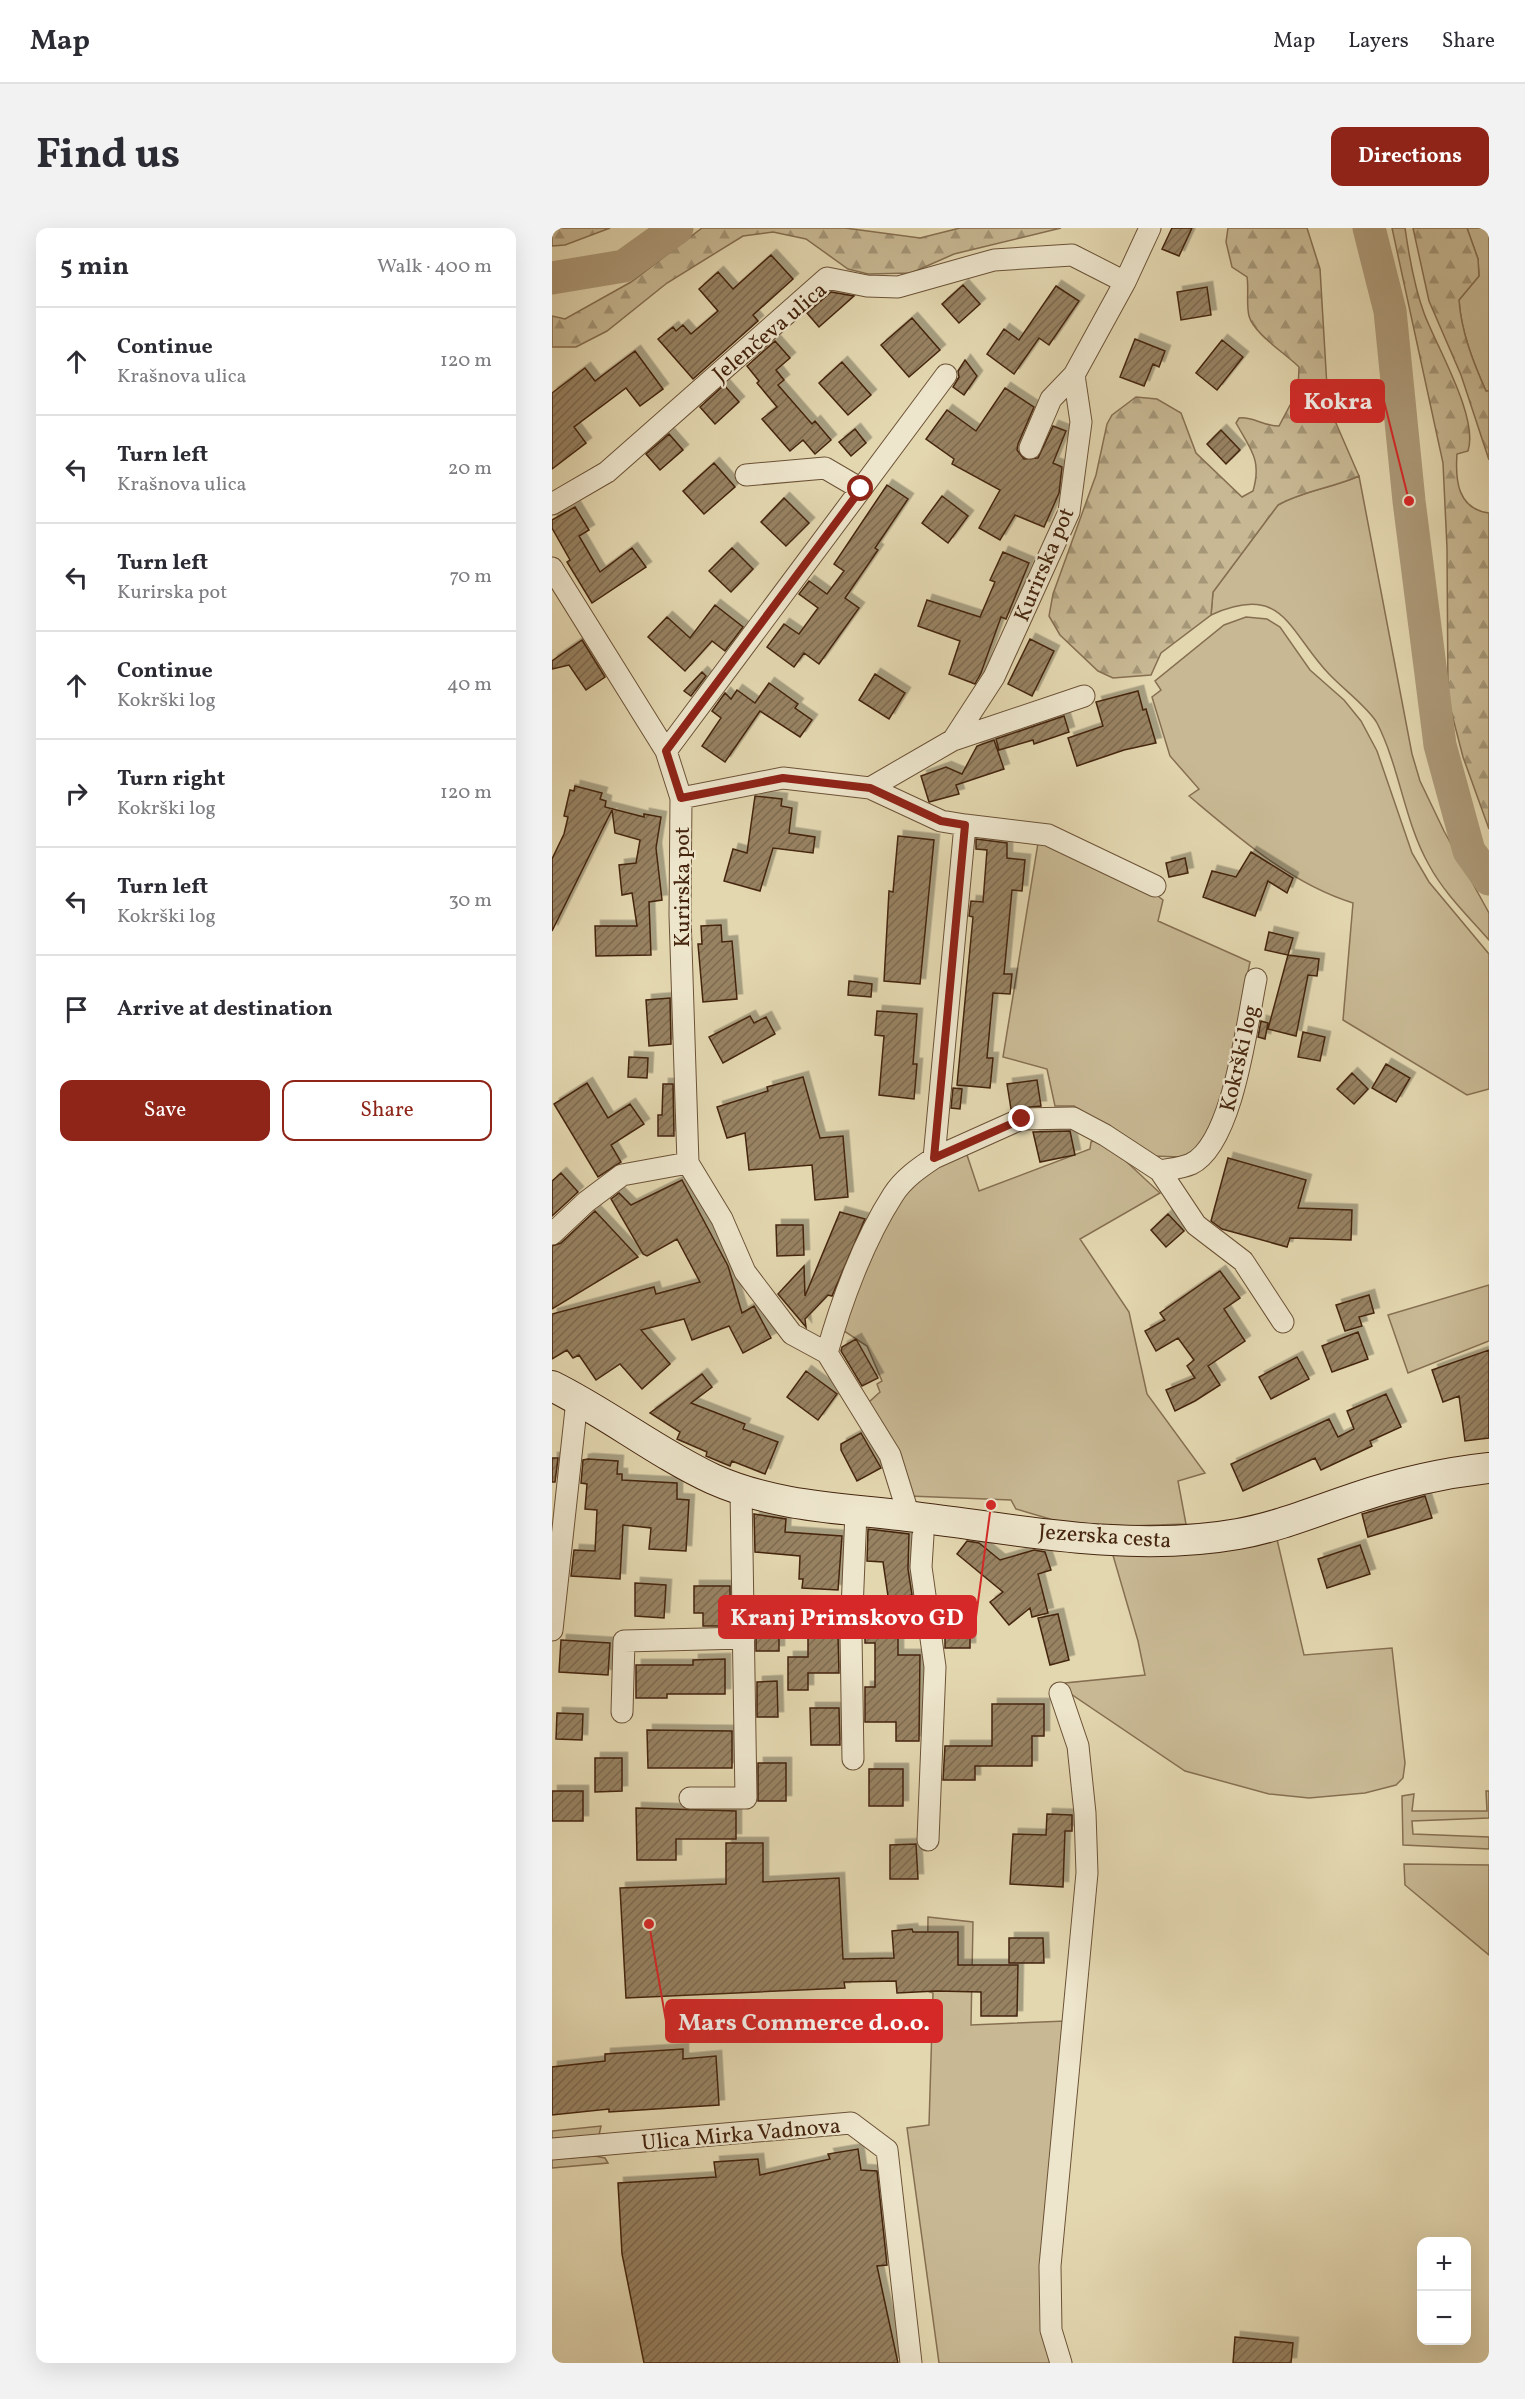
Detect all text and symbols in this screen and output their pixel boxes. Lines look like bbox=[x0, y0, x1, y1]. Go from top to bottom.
text: Map bbox=[30, 22, 90, 61]
text: Map bbox=[1273, 27, 1315, 56]
text: Layers bbox=[1348, 27, 1409, 56]
text: Share bbox=[1442, 27, 1495, 56]
text: Find us bbox=[36, 127, 180, 186]
button: Directions bbox=[1331, 127, 1489, 186]
text: 5 min bbox=[60, 249, 129, 285]
text: Walk · 400 m bbox=[377, 253, 492, 281]
street label: Jelenčeva ulica bbox=[707, 276, 835, 390]
text: Continue bbox=[117, 332, 213, 363]
icon: ahead bbox=[60, 345, 93, 378]
text: 120 m bbox=[440, 347, 492, 375]
text: Krašnova ulica bbox=[117, 363, 247, 391]
callout: Kokra bbox=[1291, 380, 1384, 422]
text: Kokra bbox=[1303, 386, 1373, 420]
text: Turn left bbox=[117, 440, 208, 471]
icon: left bbox=[60, 453, 93, 486]
text: 20 m bbox=[448, 455, 492, 483]
text: Krašnova ulica bbox=[117, 471, 247, 499]
route start bbox=[847, 475, 873, 501]
street label: Kurirska pot bbox=[1007, 503, 1083, 627]
text: Turn left bbox=[117, 548, 208, 579]
icon: left bbox=[60, 561, 93, 594]
text: 70 m bbox=[449, 563, 492, 591]
text: Kurirska pot bbox=[117, 579, 227, 607]
text: Continue bbox=[117, 656, 213, 687]
icon: ahead bbox=[60, 669, 93, 702]
text: 40 m bbox=[447, 671, 492, 699]
text: Kokrški log bbox=[117, 687, 216, 715]
text: Turn right bbox=[117, 764, 225, 795]
icon: right bbox=[60, 777, 93, 810]
text: 120 m bbox=[440, 779, 492, 807]
text: Kokrški log bbox=[117, 795, 216, 823]
street label: Kurirska pot bbox=[668, 826, 699, 948]
text: Turn left bbox=[117, 872, 208, 903]
icon: left bbox=[60, 885, 93, 918]
text: 30 m bbox=[448, 887, 492, 915]
text: Kokrški log bbox=[117, 903, 216, 931]
icon: arrive bbox=[60, 993, 93, 1026]
text: Arrive at destination bbox=[117, 994, 333, 1025]
street label: Kokrški log bbox=[1213, 1002, 1268, 1115]
button: Save bbox=[60, 1080, 270, 1141]
button: Share bbox=[282, 1080, 492, 1141]
route end bbox=[1008, 1105, 1034, 1131]
street label: Jezerska cesta bbox=[1037, 1517, 1173, 1558]
callout: Kranj Primskovo GD bbox=[719, 1596, 976, 1638]
text: Kranj Primskovo GD bbox=[730, 1602, 964, 1636]
callout: Mars Commerce d.o.o. bbox=[666, 2000, 942, 2042]
text: Mars Commerce d.o.o. bbox=[678, 2007, 930, 2041]
street label: Ulica Mirka Vadnova bbox=[640, 2111, 842, 2160]
map controls bbox=[1417, 2237, 1471, 2345]
button: + bbox=[1417, 2237, 1471, 2291]
button: − bbox=[1417, 2291, 1471, 2345]

